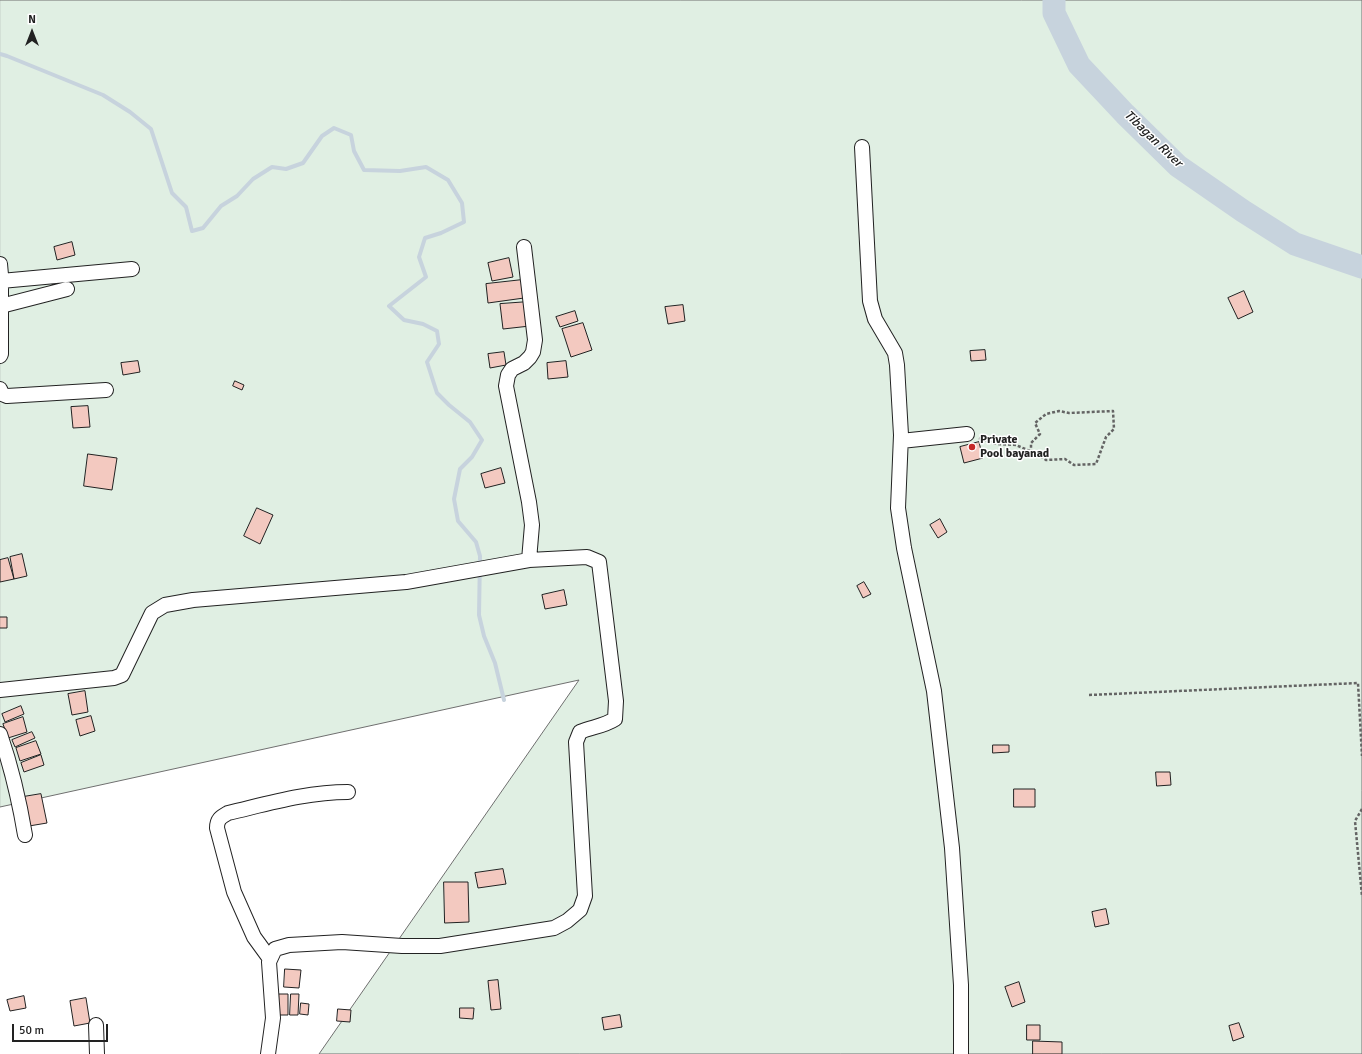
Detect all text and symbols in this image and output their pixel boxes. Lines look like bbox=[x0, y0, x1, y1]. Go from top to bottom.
north arrow bbox=[12, 12, 52, 52]
text: N bbox=[28, 13, 36, 26]
water label: Tibagan River bbox=[1121, 107, 1185, 171]
place label: Private Pool bayanad bbox=[980, 433, 1049, 461]
marker: Private Pool bayanad bbox=[967, 442, 977, 452]
scale bar bbox=[14, 1016, 110, 1042]
text: 50 m bbox=[19, 1023, 44, 1038]

